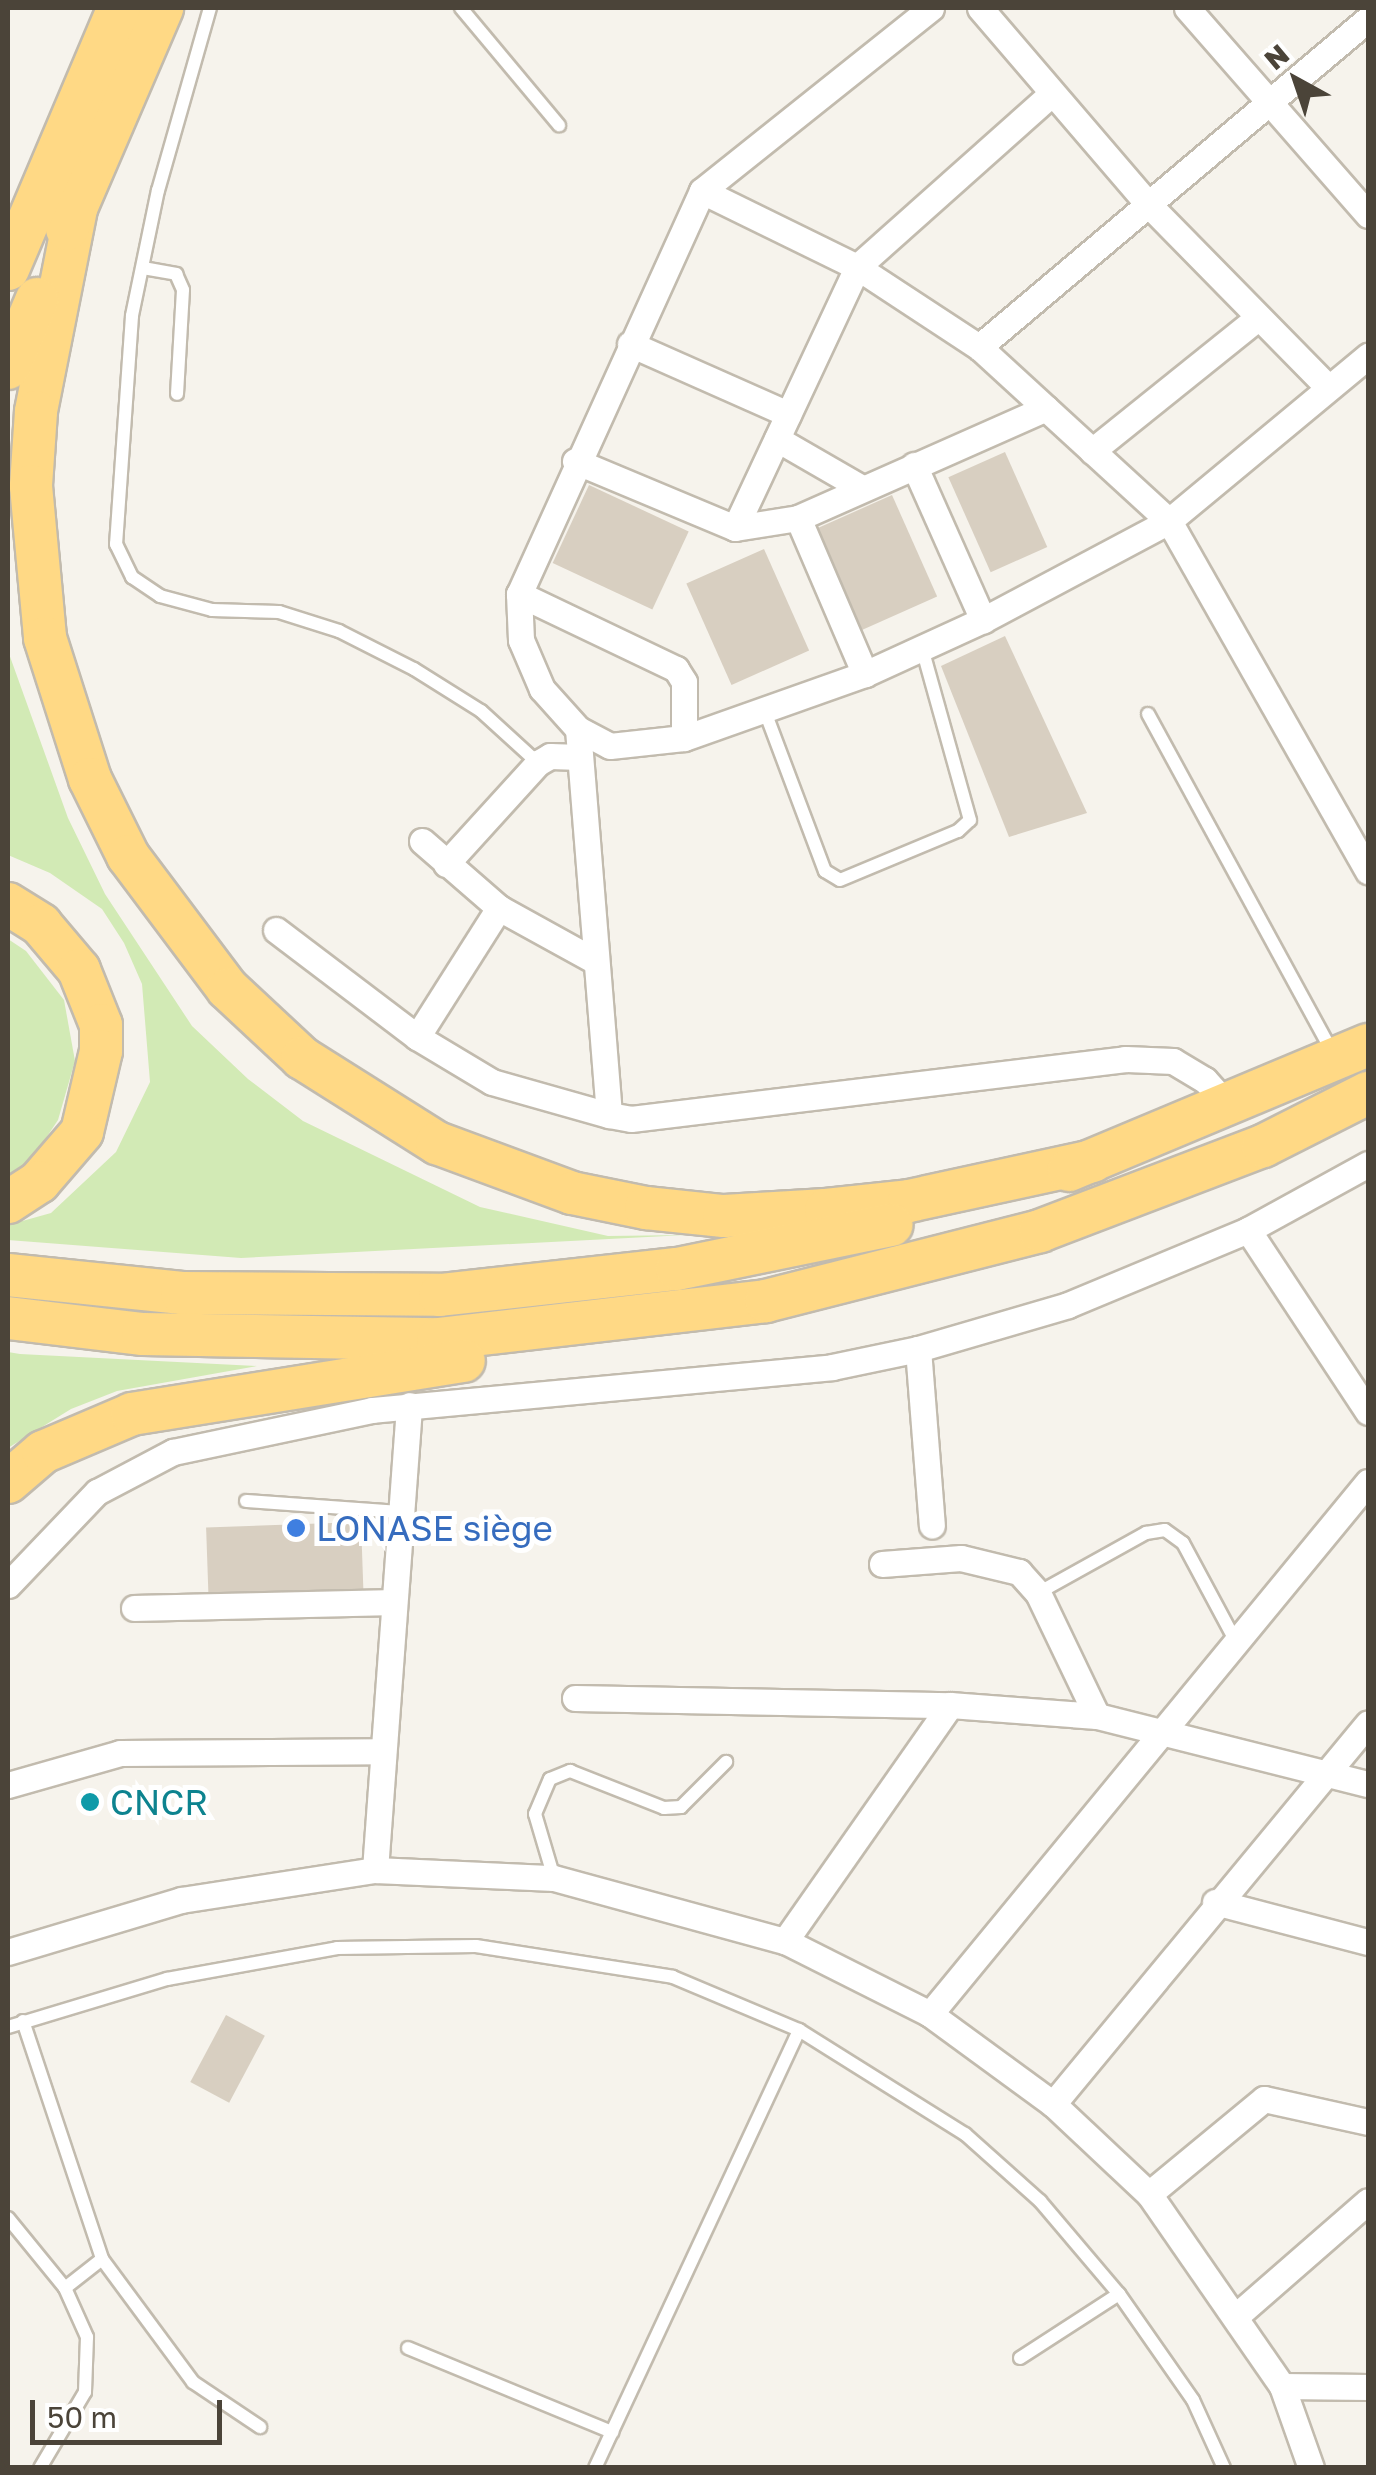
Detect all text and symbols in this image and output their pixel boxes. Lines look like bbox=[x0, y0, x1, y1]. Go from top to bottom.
north arrow bbox=[1246, 30, 1346, 130]
text: N bbox=[1258, 37, 1295, 76]
place label: LONASE siège bbox=[316, 1507, 553, 1549]
marker: LONASE siège bbox=[285, 1517, 307, 1539]
place label: CNCR bbox=[110, 1781, 208, 1823]
marker: CNCR bbox=[79, 1791, 101, 1813]
scale bar bbox=[35, 2380, 228, 2442]
text: 50 m bbox=[47, 2399, 117, 2435]

